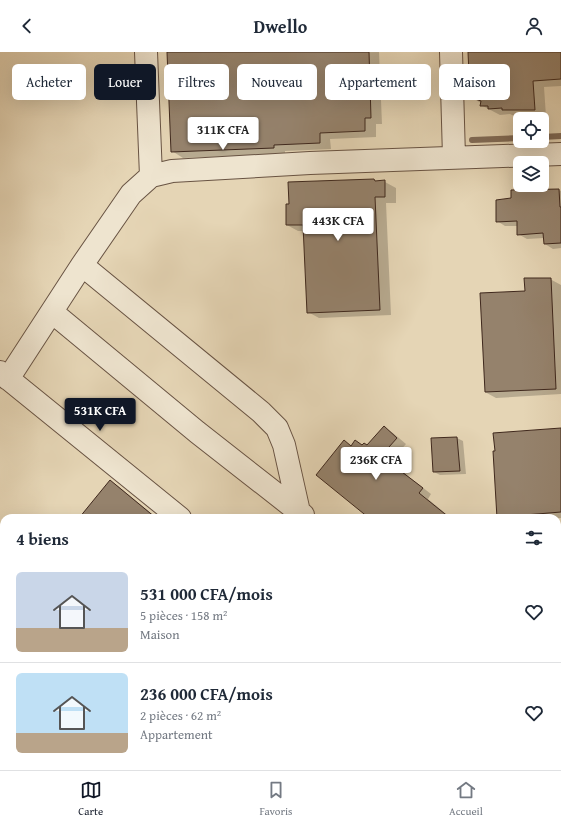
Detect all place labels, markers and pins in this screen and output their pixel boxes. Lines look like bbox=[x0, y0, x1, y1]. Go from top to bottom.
pin: 311K CFA bbox=[182, 117, 264, 151]
pin: 443K CFA bbox=[297, 208, 379, 242]
pin: 531K CFA bbox=[59, 398, 141, 432]
pin: 236K CFA bbox=[335, 447, 417, 481]

